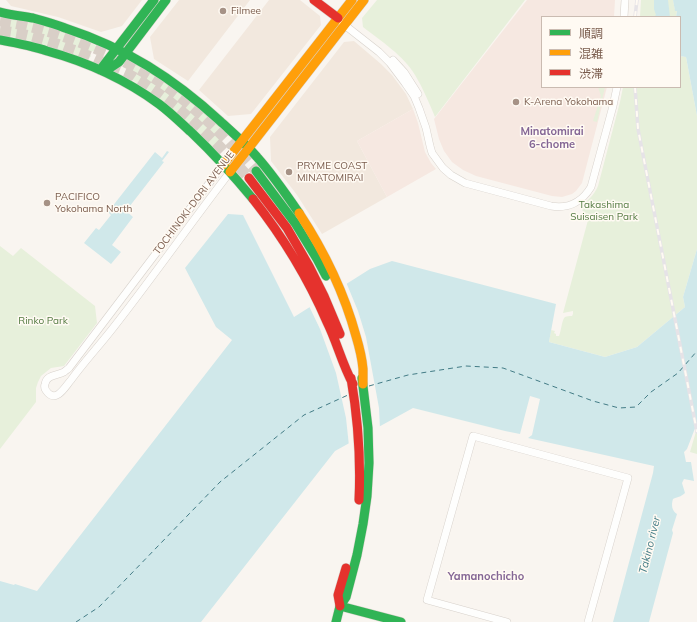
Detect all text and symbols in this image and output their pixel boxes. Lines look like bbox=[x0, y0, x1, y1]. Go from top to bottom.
place label: Filmee bbox=[231, 5, 261, 17]
marker: Filmee bbox=[218, 6, 228, 16]
legend bbox=[541, 16, 681, 88]
text: 順調 bbox=[579, 26, 603, 41]
text: 混雑 bbox=[579, 46, 603, 61]
text: 渋滞 bbox=[579, 66, 603, 81]
place label: K-Arena Yokohama bbox=[524, 96, 613, 108]
marker: K-Arena Yokohama bbox=[511, 97, 521, 107]
district label: Minatomirai 6-chome bbox=[520, 125, 584, 151]
street label: TOCHINOKI-DORI AVENUE bbox=[151, 149, 237, 257]
place label: PRYME COAST MINATOMIRAI bbox=[297, 160, 367, 184]
marker: PRYME COAST MINATOMIRAI bbox=[284, 167, 294, 177]
place label: PACIFICO Yokohama North bbox=[55, 191, 132, 214]
marker: PACIFICO Yokohama North bbox=[42, 198, 52, 208]
park label: Takashima Suisaisen Park bbox=[570, 199, 638, 222]
park label: Rinko Park bbox=[18, 315, 68, 327]
water label: Takino river bbox=[637, 515, 663, 575]
district label: Yamanochicho bbox=[448, 570, 524, 584]

